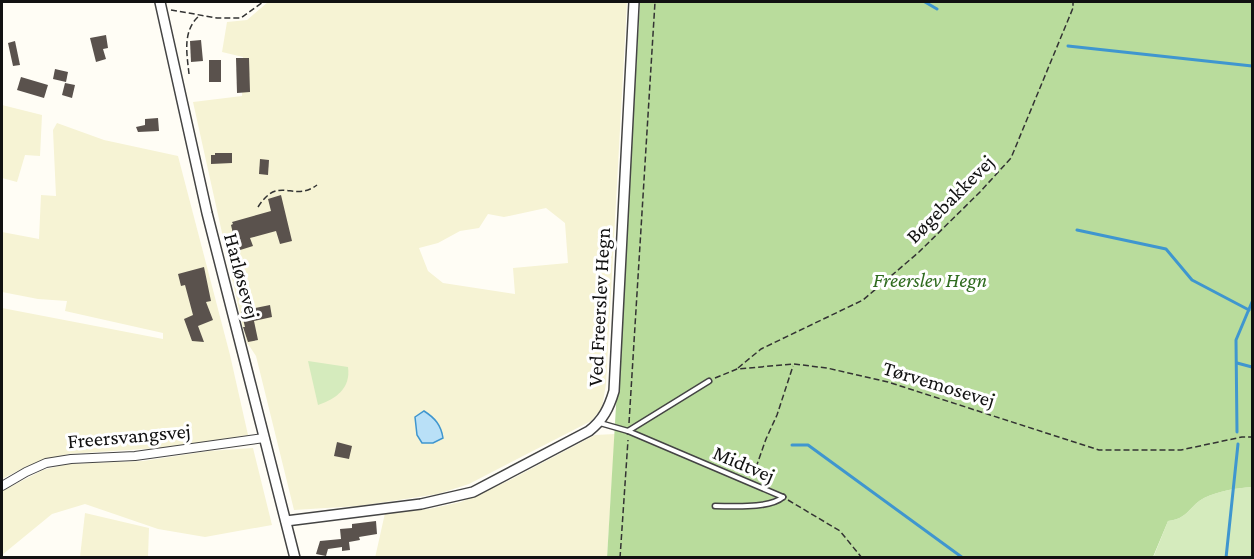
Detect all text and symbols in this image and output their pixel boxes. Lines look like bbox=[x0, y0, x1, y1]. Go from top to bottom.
street label: Bøgebakkevej bbox=[901, 150, 999, 248]
street label: Ved Freerslev Hegn bbox=[583, 227, 615, 387]
street label: Harløsevej bbox=[219, 230, 265, 322]
park label: Freerslev Hegn bbox=[873, 268, 987, 292]
street label: Tørvemosevej bbox=[880, 356, 998, 412]
street label: Freersvangsvej bbox=[66, 419, 192, 453]
street label: Midtvej bbox=[710, 440, 778, 488]

